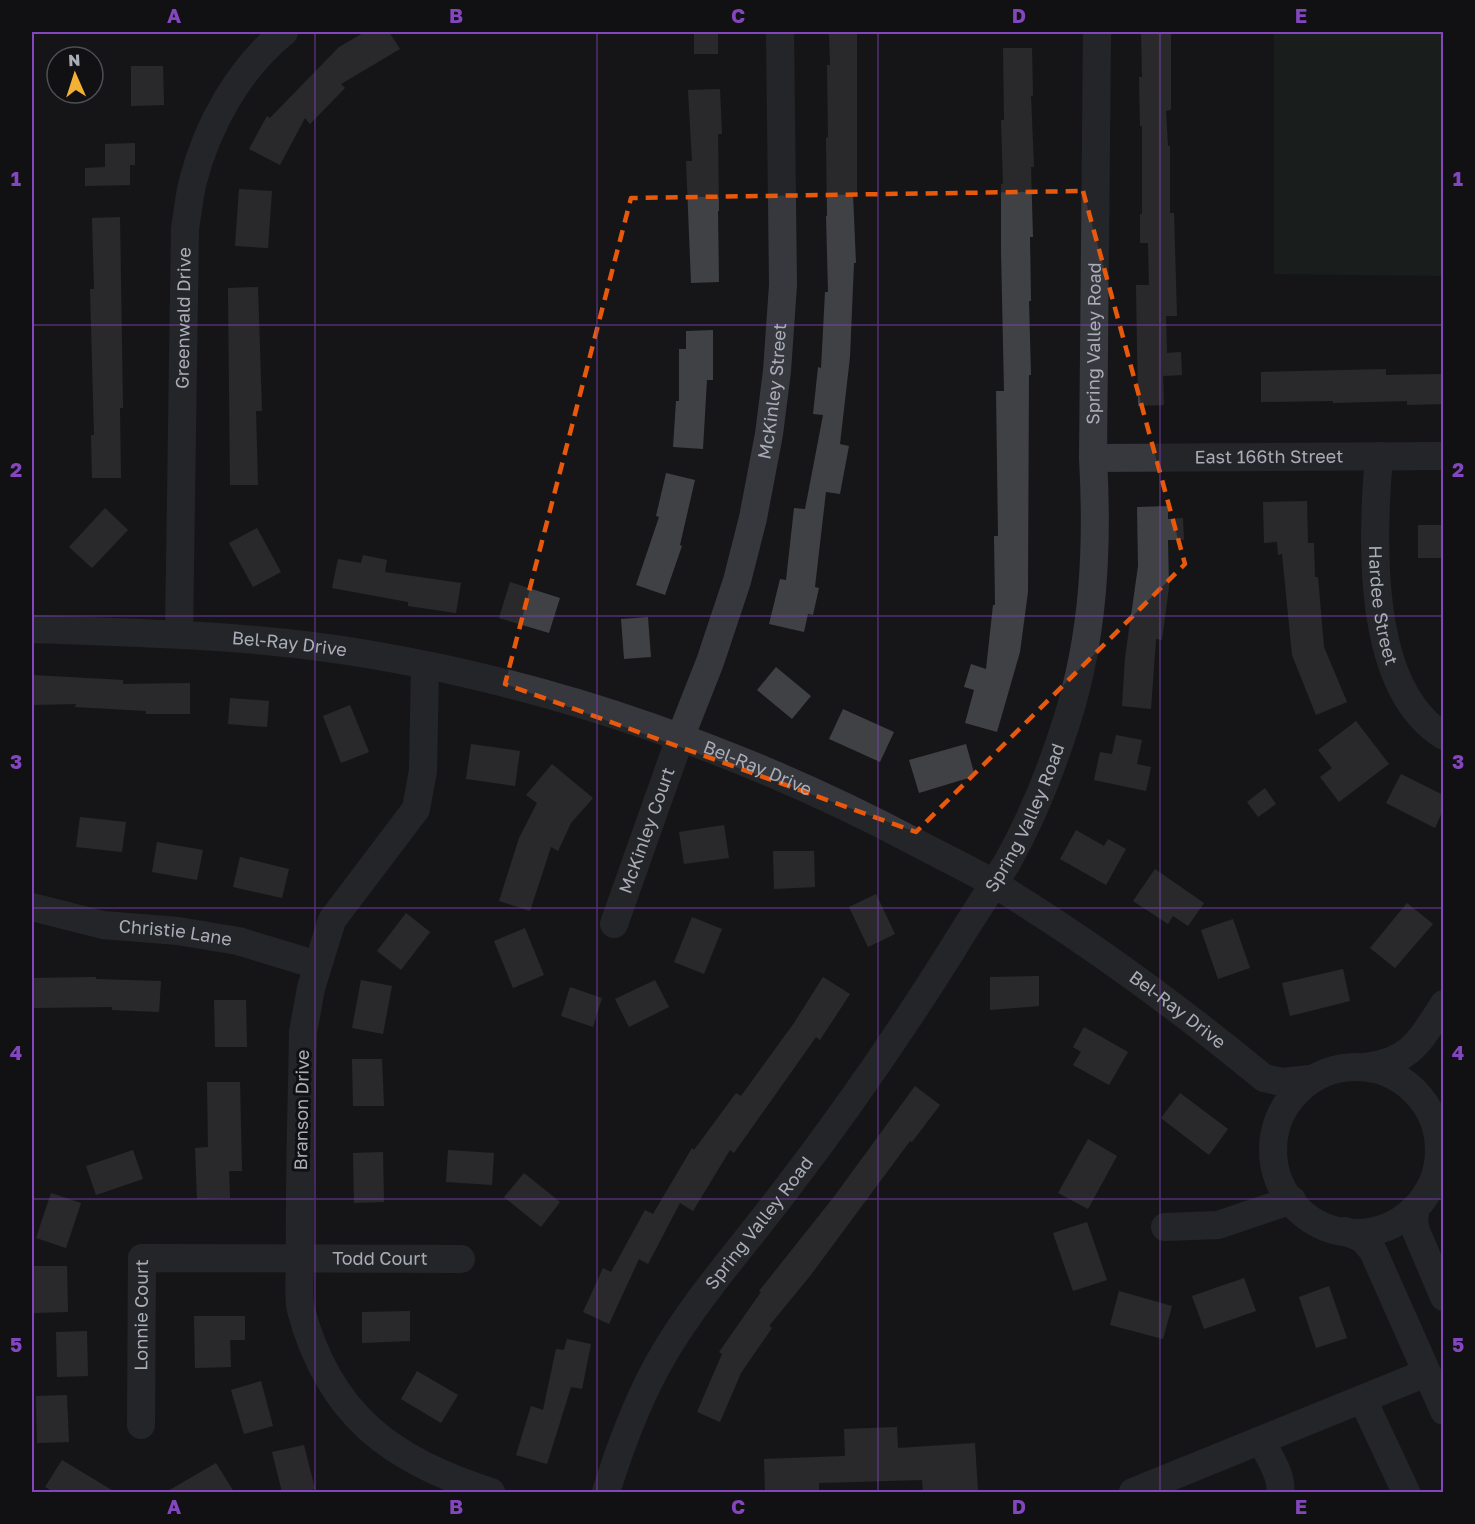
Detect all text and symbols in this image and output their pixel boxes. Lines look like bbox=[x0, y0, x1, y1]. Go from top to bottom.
text: A bbox=[167, 3, 181, 27]
text: B bbox=[449, 3, 463, 27]
text: C bbox=[731, 3, 745, 27]
text: D bbox=[1012, 3, 1026, 27]
text: E bbox=[1295, 3, 1307, 27]
north arrow bbox=[45, 45, 105, 105]
text: N bbox=[68, 50, 81, 70]
text: 1 bbox=[11, 166, 21, 190]
text: 1 bbox=[1453, 166, 1463, 190]
street label: Greenwald Drive bbox=[171, 247, 195, 389]
street label: Spring Valley Road bbox=[1081, 262, 1105, 425]
street label: McKinley Street bbox=[752, 322, 790, 461]
street label: East 166th Street bbox=[1195, 445, 1343, 467]
text: 2 bbox=[10, 457, 22, 481]
text: 2 bbox=[1452, 457, 1464, 481]
street label: Hardee Street bbox=[1365, 545, 1403, 668]
street label: Bel-Ray Drive bbox=[231, 626, 349, 661]
street label: Bel-Ray Drive bbox=[700, 735, 816, 800]
street label: Spring Valley Road bbox=[979, 740, 1069, 896]
text: 3 bbox=[10, 749, 22, 773]
text: 3 bbox=[1452, 749, 1464, 773]
street label: McKinley Court bbox=[614, 764, 679, 896]
street label: Christie Lane bbox=[118, 914, 234, 950]
street label: Bel-Ray Drive bbox=[1125, 965, 1231, 1053]
text: 4 bbox=[10, 1040, 22, 1064]
text: 4 bbox=[1452, 1040, 1464, 1064]
street label: Branson Drive bbox=[289, 1049, 313, 1170]
street label: Spring Valley Road bbox=[700, 1152, 817, 1293]
street label: Todd Court bbox=[332, 1247, 428, 1269]
street label: Lonnie Court bbox=[129, 1259, 152, 1371]
text: 5 bbox=[10, 1332, 22, 1356]
text: 5 bbox=[1452, 1332, 1464, 1356]
text: A bbox=[167, 1494, 181, 1518]
text: B bbox=[449, 1494, 463, 1518]
text: C bbox=[731, 1494, 745, 1518]
text: D bbox=[1012, 1494, 1026, 1518]
text: E bbox=[1295, 1494, 1307, 1518]

